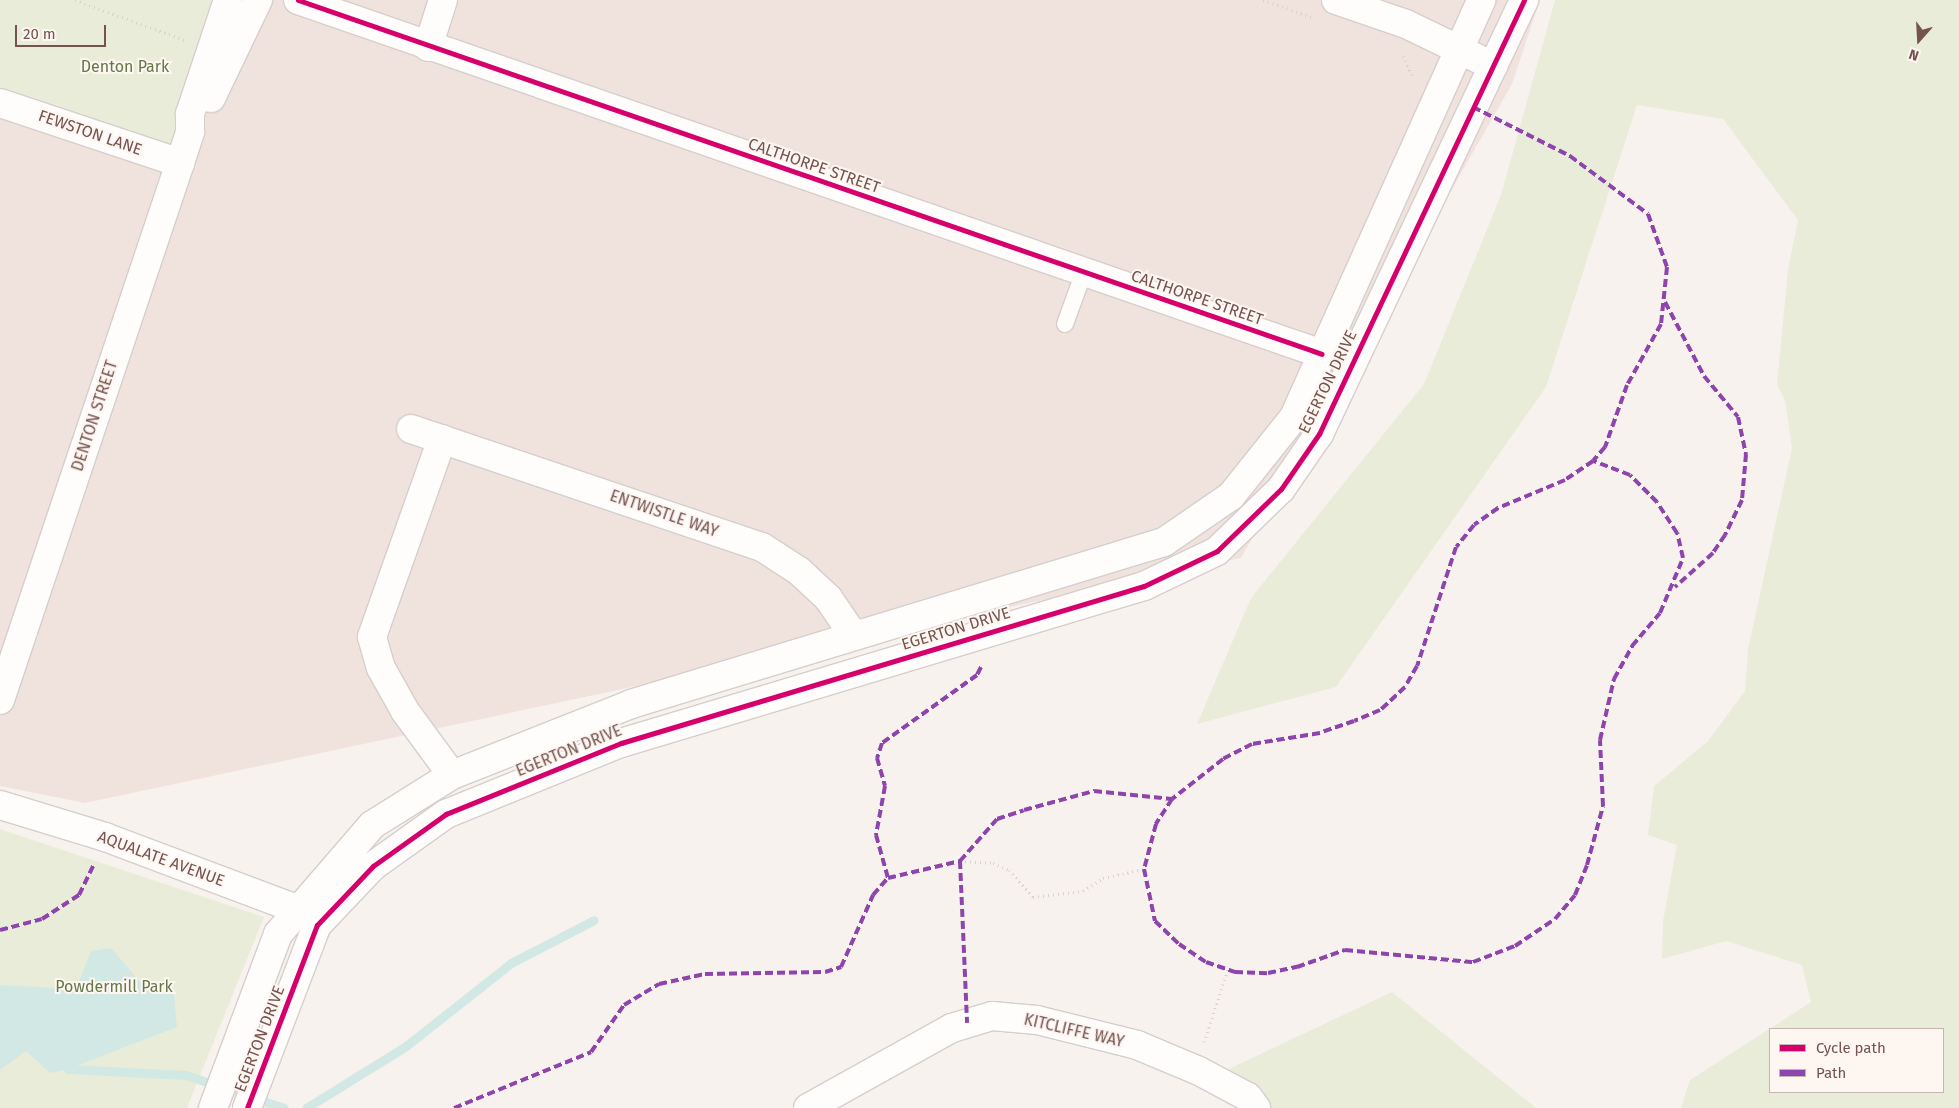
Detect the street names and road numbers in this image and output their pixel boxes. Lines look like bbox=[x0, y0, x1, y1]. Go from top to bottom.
street label: FEWSTON LANE bbox=[36, 106, 144, 160]
street label: CALTHORPE STREET bbox=[745, 134, 883, 198]
street label: CALTHORPE STREET bbox=[1128, 266, 1266, 330]
street label: EGERTON DRIVE bbox=[1295, 327, 1361, 437]
street label: DENTON STREET bbox=[68, 358, 122, 474]
street label: ENTWISTLE WAY bbox=[607, 486, 721, 542]
street label: EGERTON DRIVE bbox=[899, 603, 1013, 655]
street label: EGERTON DRIVE bbox=[513, 721, 625, 781]
street label: AQUALATE AVENUE bbox=[95, 827, 227, 891]
street label: EGERTON DRIVE bbox=[231, 983, 289, 1095]
street label: KITCLIFFE WAY bbox=[1022, 1010, 1126, 1052]

